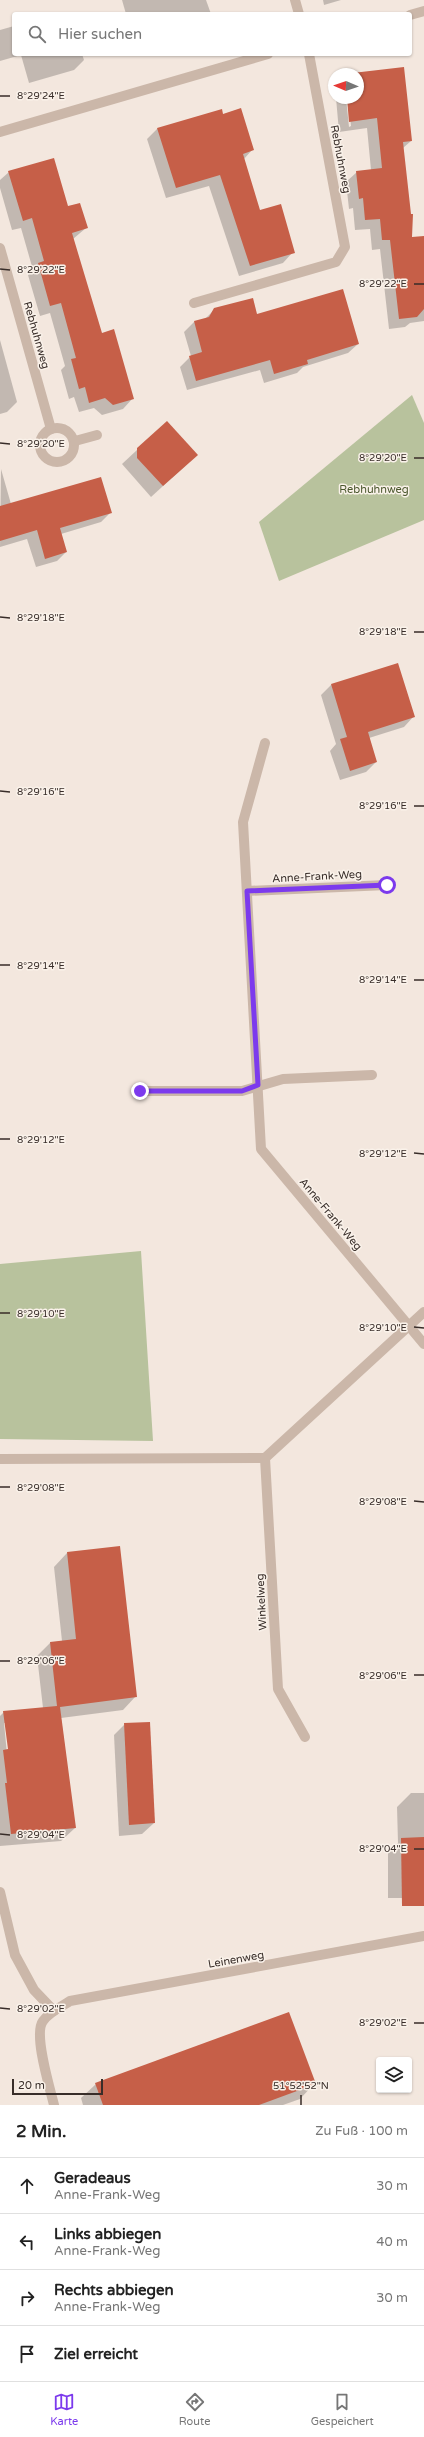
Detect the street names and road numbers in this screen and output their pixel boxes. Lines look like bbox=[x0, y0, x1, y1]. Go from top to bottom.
street label: Rebhuhnweg bbox=[328, 124, 354, 194]
street label: Rebhuhnweg bbox=[21, 300, 52, 370]
street label: Anne-Frank-Weg bbox=[272, 868, 362, 885]
street label: Anne-Frank-Weg bbox=[297, 1176, 365, 1253]
street label: Winkelweg bbox=[254, 1573, 269, 1631]
street label: Leinenweg bbox=[207, 1948, 265, 1971]

